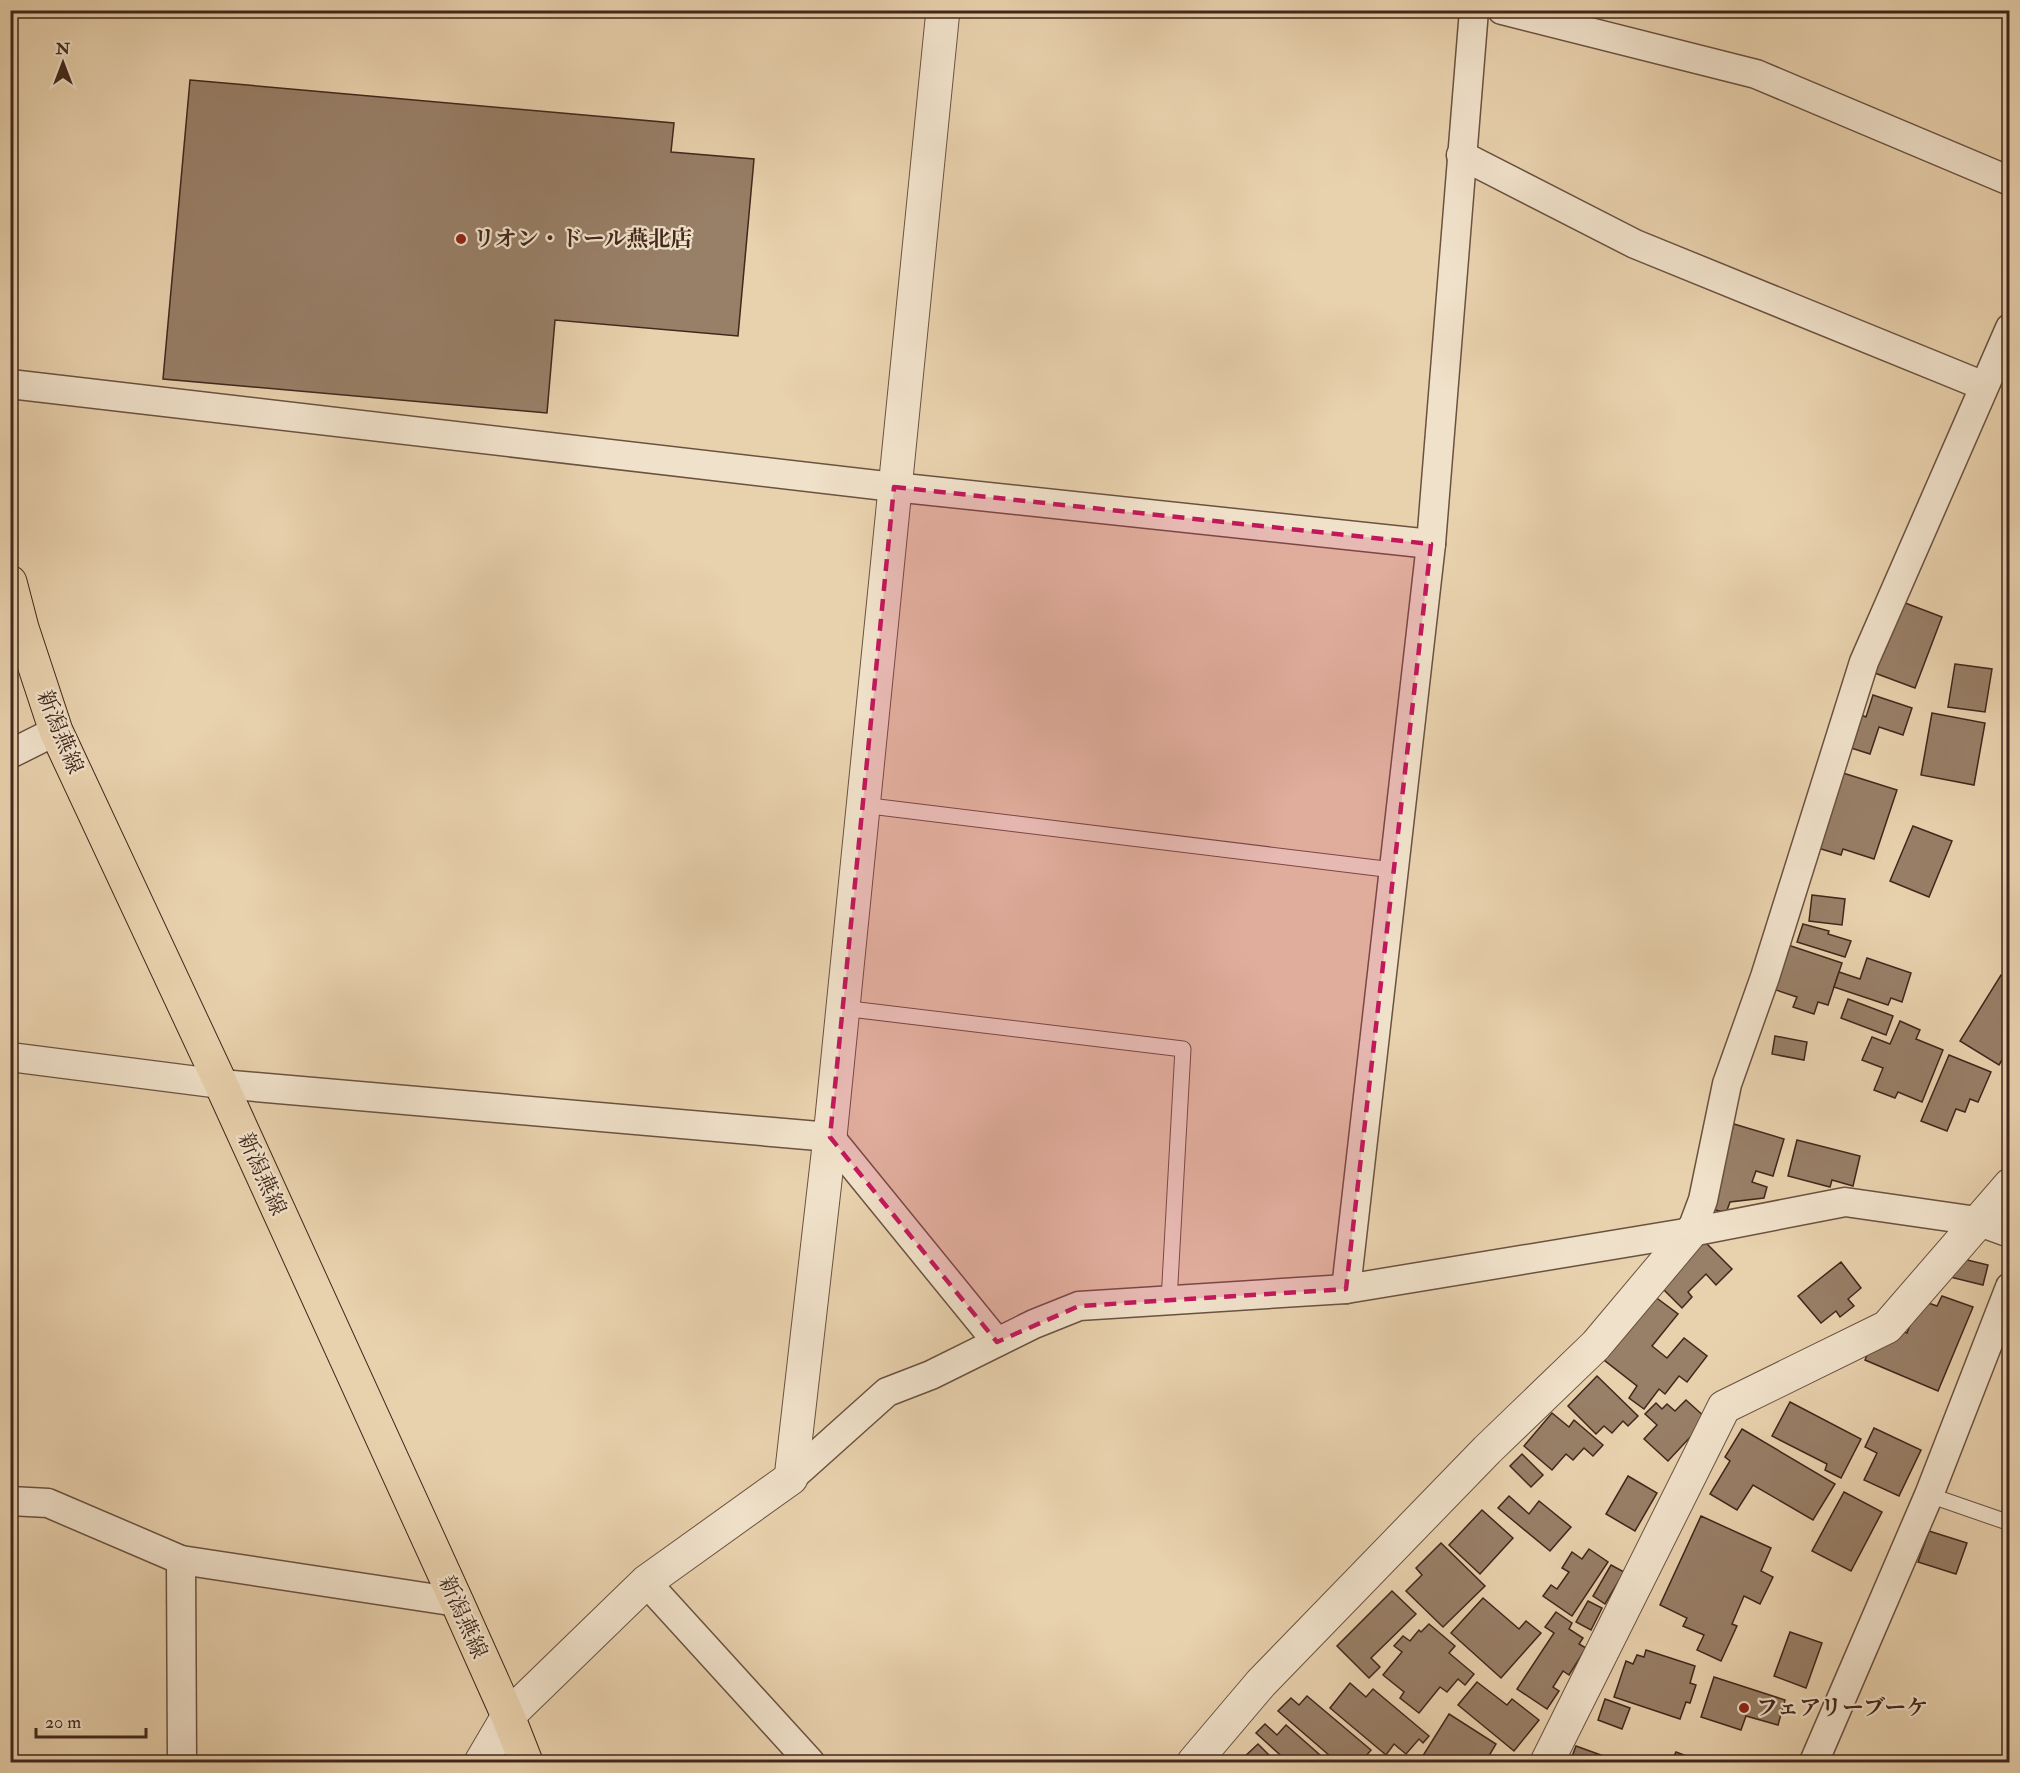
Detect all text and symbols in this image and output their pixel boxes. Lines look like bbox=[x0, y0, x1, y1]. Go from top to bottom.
north arrow bbox=[33, 33, 93, 93]
text: N bbox=[55, 39, 71, 59]
place label: リオン・ドール燕北店 bbox=[473, 225, 692, 253]
marker: リオン・ドール燕北店 bbox=[454, 232, 468, 246]
street label: 新潟燕線 bbox=[31, 686, 89, 778]
street label: 新潟燕線 bbox=[231, 1128, 293, 1220]
street label: 新潟燕線 bbox=[432, 1571, 494, 1663]
place label: フェアリーブーケ bbox=[1756, 1694, 1928, 1722]
scale bar bbox=[36, 1701, 146, 1739]
marker: フェアリーブーケ bbox=[1737, 1701, 1751, 1715]
text: 20 m bbox=[45, 1711, 81, 1734]

